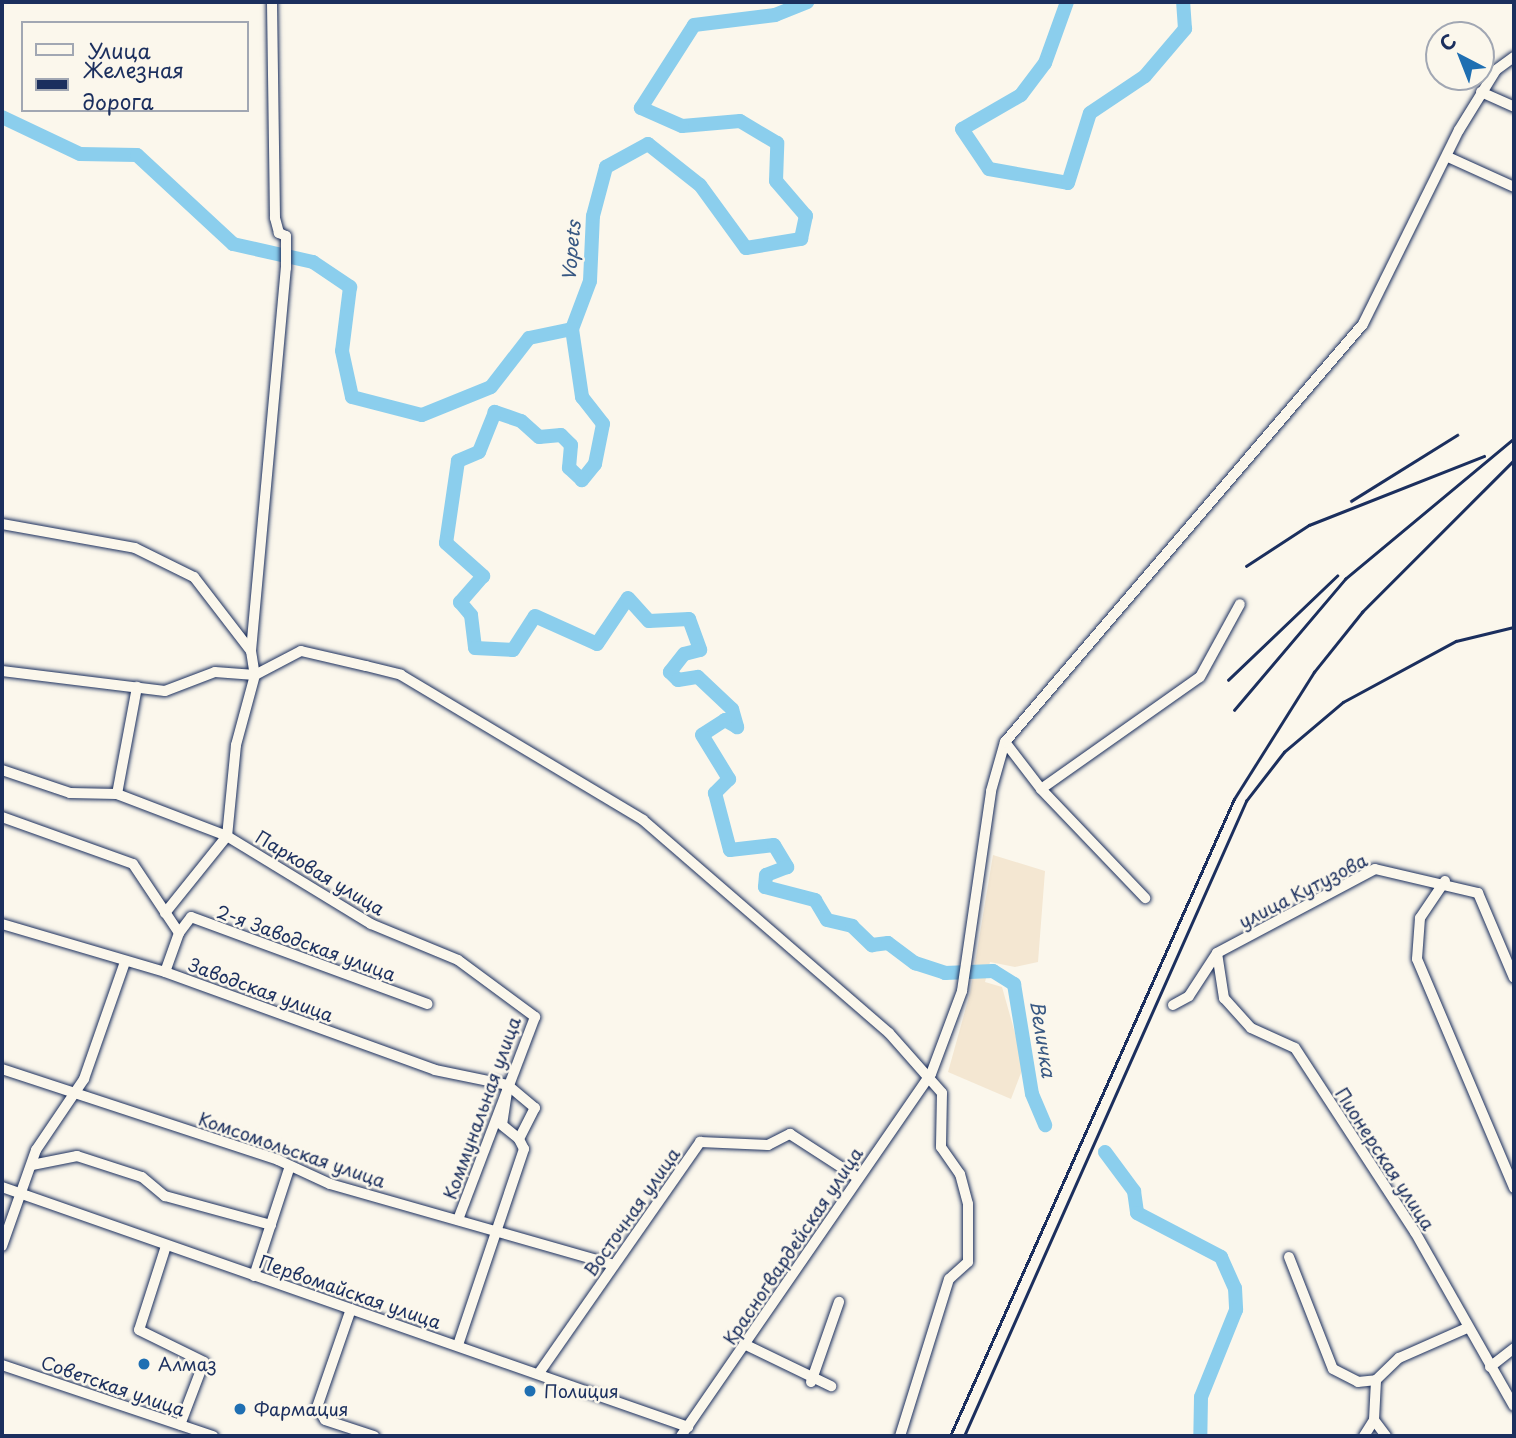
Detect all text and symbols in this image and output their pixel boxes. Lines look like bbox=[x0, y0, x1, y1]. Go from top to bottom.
legend bbox=[21, 21, 248, 112]
north arrow bbox=[1425, 21, 1495, 91]
text: С bbox=[1433, 27, 1462, 57]
text: Улица bbox=[88, 34, 151, 66]
text: Железная дорога bbox=[83, 53, 184, 117]
water label: Vopets bbox=[557, 220, 585, 282]
street label: Парковая улица bbox=[251, 826, 389, 920]
street label: улица Кутузова bbox=[1235, 849, 1371, 933]
street label: 2-я Заводская улица bbox=[213, 900, 399, 986]
street label: Заводская улица bbox=[185, 954, 337, 1026]
water label: Величка bbox=[1026, 999, 1060, 1079]
street label: Коммунальная улица bbox=[439, 1013, 525, 1203]
street label: Пионерская улица bbox=[1331, 1083, 1439, 1235]
street label: Комсомольская улица bbox=[195, 1108, 389, 1192]
street label: Восточная улица bbox=[579, 1143, 685, 1281]
street label: Красногвардейская улица bbox=[719, 1143, 867, 1349]
street label: Первомайская улица bbox=[256, 1251, 444, 1333]
street label: Советская улица bbox=[38, 1351, 188, 1421]
place label: Алмаз bbox=[158, 1353, 217, 1375]
marker: Алмаз bbox=[136, 1356, 152, 1372]
place label: Полиция bbox=[544, 1380, 619, 1402]
marker: Полиция bbox=[522, 1383, 538, 1399]
place label: Фармация bbox=[254, 1398, 348, 1420]
marker: Фармация bbox=[232, 1401, 248, 1417]

